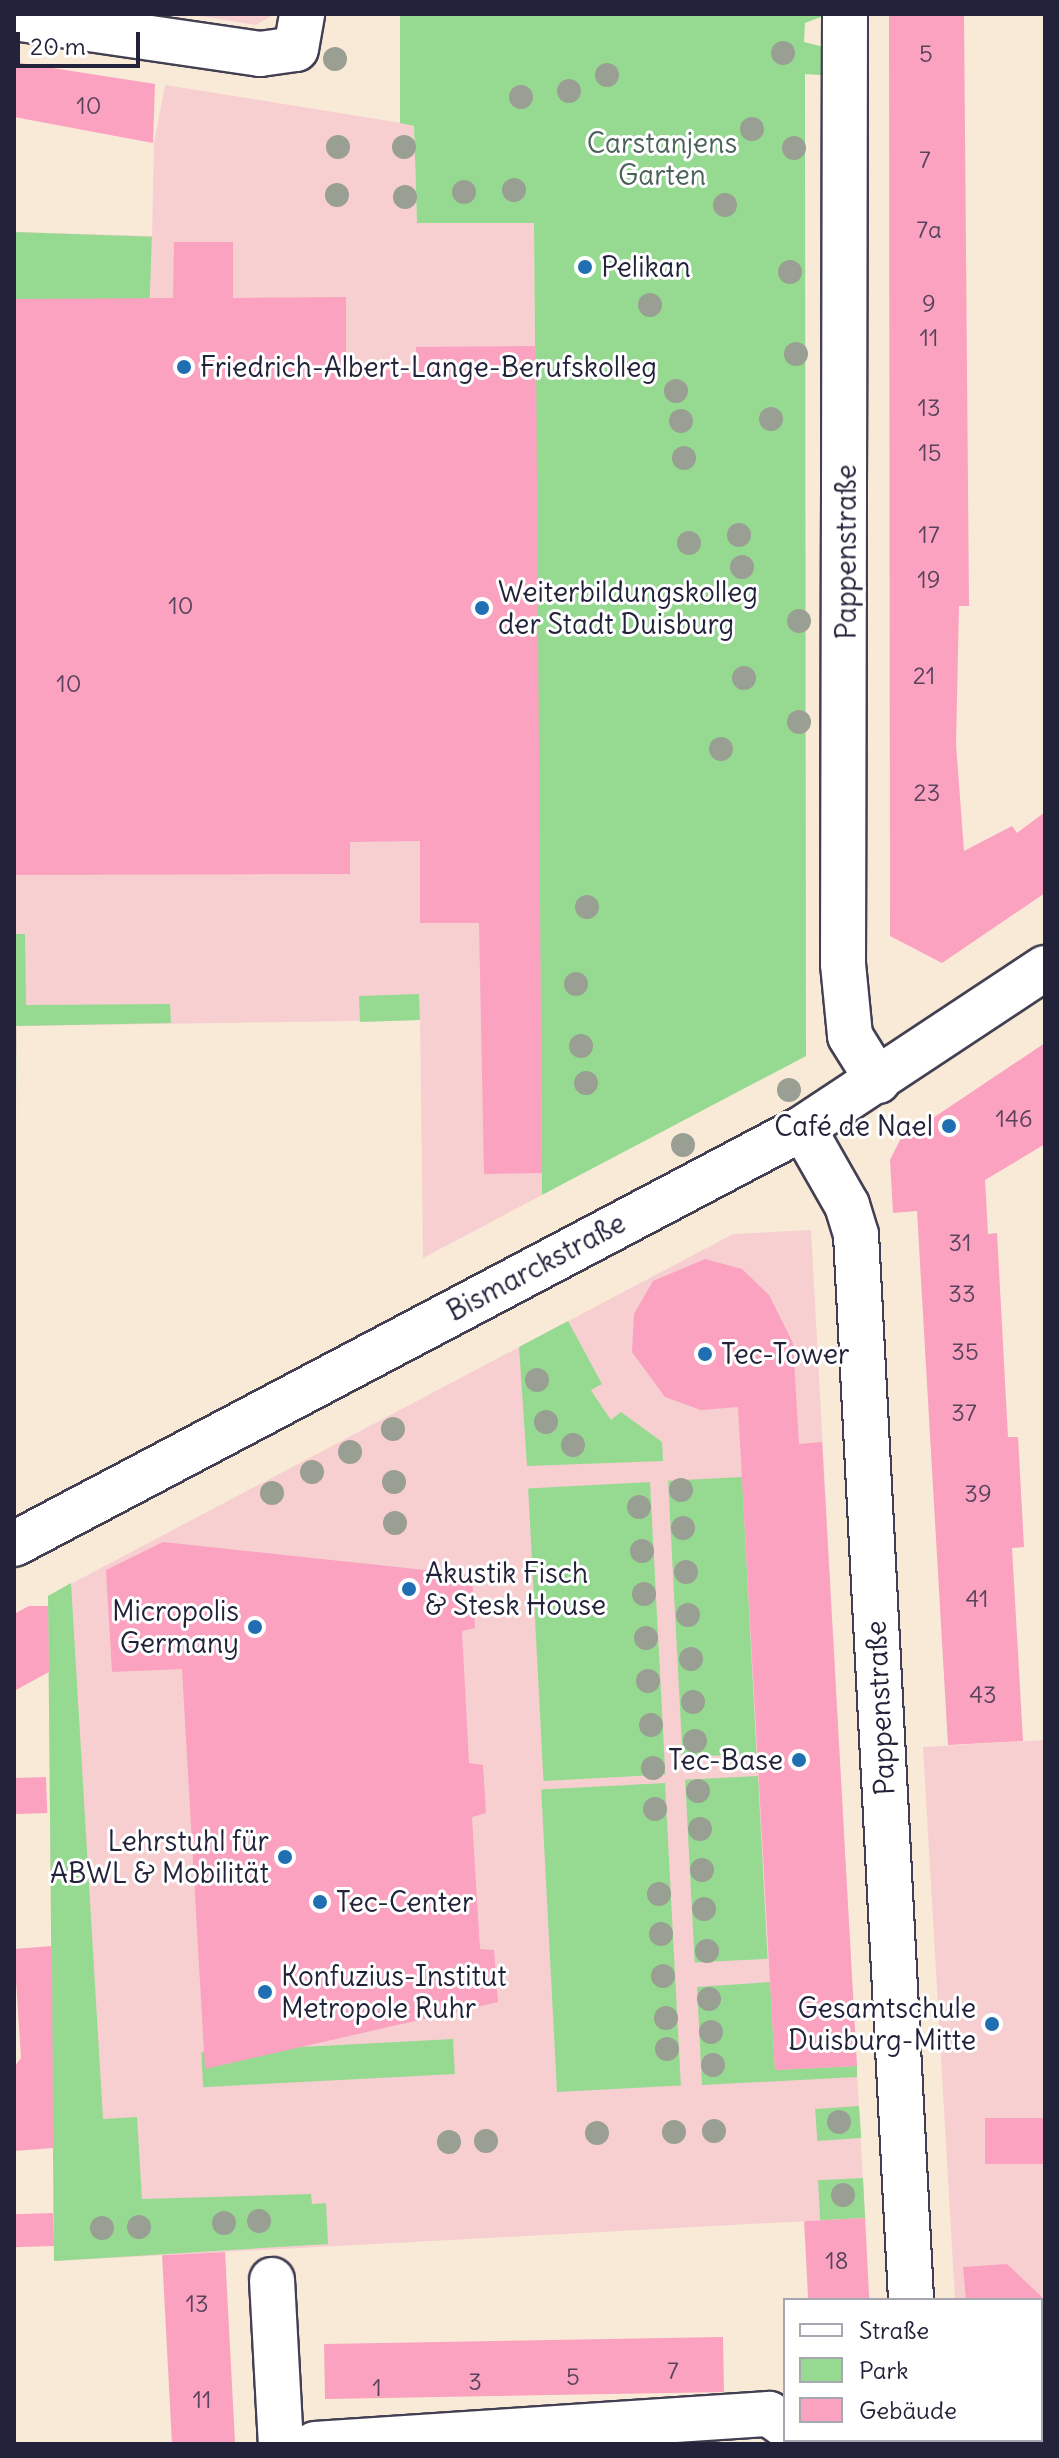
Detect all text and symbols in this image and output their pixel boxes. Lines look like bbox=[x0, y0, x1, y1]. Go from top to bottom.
scale bar bbox=[20, 16, 144, 66]
text: 20 m bbox=[30, 31, 86, 61]
house number: 5 bbox=[919, 40, 933, 68]
house number: 10 bbox=[76, 92, 102, 120]
park label: Carstanjens Garten bbox=[587, 126, 737, 192]
house number: 7 bbox=[919, 146, 931, 174]
house number: 7a bbox=[916, 216, 942, 244]
place label: Pelikan bbox=[601, 250, 691, 284]
marker: Pelikan bbox=[576, 258, 594, 276]
house number: 9 bbox=[922, 290, 936, 318]
house number: 11 bbox=[919, 324, 939, 352]
place label: Friedrich-Albert-Lange-Berufskolleg bbox=[200, 350, 657, 384]
marker: Friedrich-Albert-Lange-Berufskolleg bbox=[175, 358, 193, 376]
house number: 13 bbox=[917, 394, 941, 422]
house number: 15 bbox=[918, 439, 942, 467]
street label: Pappenstraße bbox=[829, 465, 863, 639]
house number: 17 bbox=[918, 521, 940, 549]
house number: 19 bbox=[917, 566, 941, 594]
place label: Weiterbildungskolleg der Stadt Duisburg bbox=[498, 575, 758, 641]
house number: 10 bbox=[168, 592, 194, 620]
marker: Weiterbildungskolleg der Stadt Duisburg bbox=[473, 599, 491, 617]
house number: 21 bbox=[913, 662, 935, 690]
house number: 10 bbox=[56, 670, 82, 698]
house number: 23 bbox=[914, 779, 940, 807]
house number: 146 bbox=[995, 1105, 1033, 1133]
place label: Café de Nael bbox=[774, 1109, 933, 1143]
marker: Café de Nael bbox=[940, 1117, 958, 1135]
street label: Bismarckstraße bbox=[441, 1206, 631, 1328]
house number: 31 bbox=[949, 1229, 971, 1257]
house number: 33 bbox=[948, 1280, 976, 1308]
place label: Tec-Tower bbox=[721, 1337, 850, 1371]
house number: 35 bbox=[951, 1338, 979, 1366]
marker: Tec-Tower bbox=[696, 1345, 714, 1363]
house number: 37 bbox=[951, 1399, 977, 1427]
house number: 39 bbox=[964, 1480, 992, 1508]
place label: Akustik Fisch & Stesk House bbox=[425, 1556, 606, 1622]
marker: Akustik Fisch & Stesk House bbox=[400, 1580, 418, 1598]
house number: 41 bbox=[965, 1585, 989, 1613]
place label: Micropolis Germany bbox=[112, 1594, 239, 1660]
marker: Micropolis Germany bbox=[246, 1618, 264, 1636]
street label: Pappenstraße bbox=[859, 1620, 901, 1796]
house number: 43 bbox=[969, 1681, 997, 1709]
place label: Tec-Base bbox=[668, 1743, 783, 1777]
marker: Tec-Base bbox=[790, 1751, 808, 1769]
place label: Lehrstuhl für ABWL & Mobilität bbox=[50, 1824, 269, 1890]
marker: Lehrstuhl für ABWL & Mobilität bbox=[276, 1848, 294, 1866]
place label: Tec-Center bbox=[336, 1885, 473, 1919]
marker: Tec-Center bbox=[311, 1893, 329, 1911]
place label: Konfuzius-Institut Metropole Ruhr bbox=[281, 1959, 507, 2025]
marker: Konfuzius-Institut Metropole Ruhr bbox=[256, 1983, 274, 2001]
place label: Gesamtschule Duisburg-Mitte bbox=[788, 1991, 976, 2057]
marker: Gesamtschule Duisburg-Mitte bbox=[983, 2015, 1001, 2033]
house number: 18 bbox=[825, 2247, 849, 2275]
house number: 13 bbox=[185, 2290, 209, 2318]
legend bbox=[783, 2298, 1043, 2442]
text: Straße bbox=[859, 2315, 929, 2345]
text: Park bbox=[859, 2355, 909, 2385]
house number: 7 bbox=[667, 2357, 679, 2385]
house number: 5 bbox=[566, 2363, 580, 2391]
house number: 3 bbox=[468, 2368, 482, 2396]
house number: 1 bbox=[372, 2374, 382, 2402]
house number: 11 bbox=[192, 2386, 212, 2414]
text: Gebäude bbox=[859, 2395, 957, 2425]

